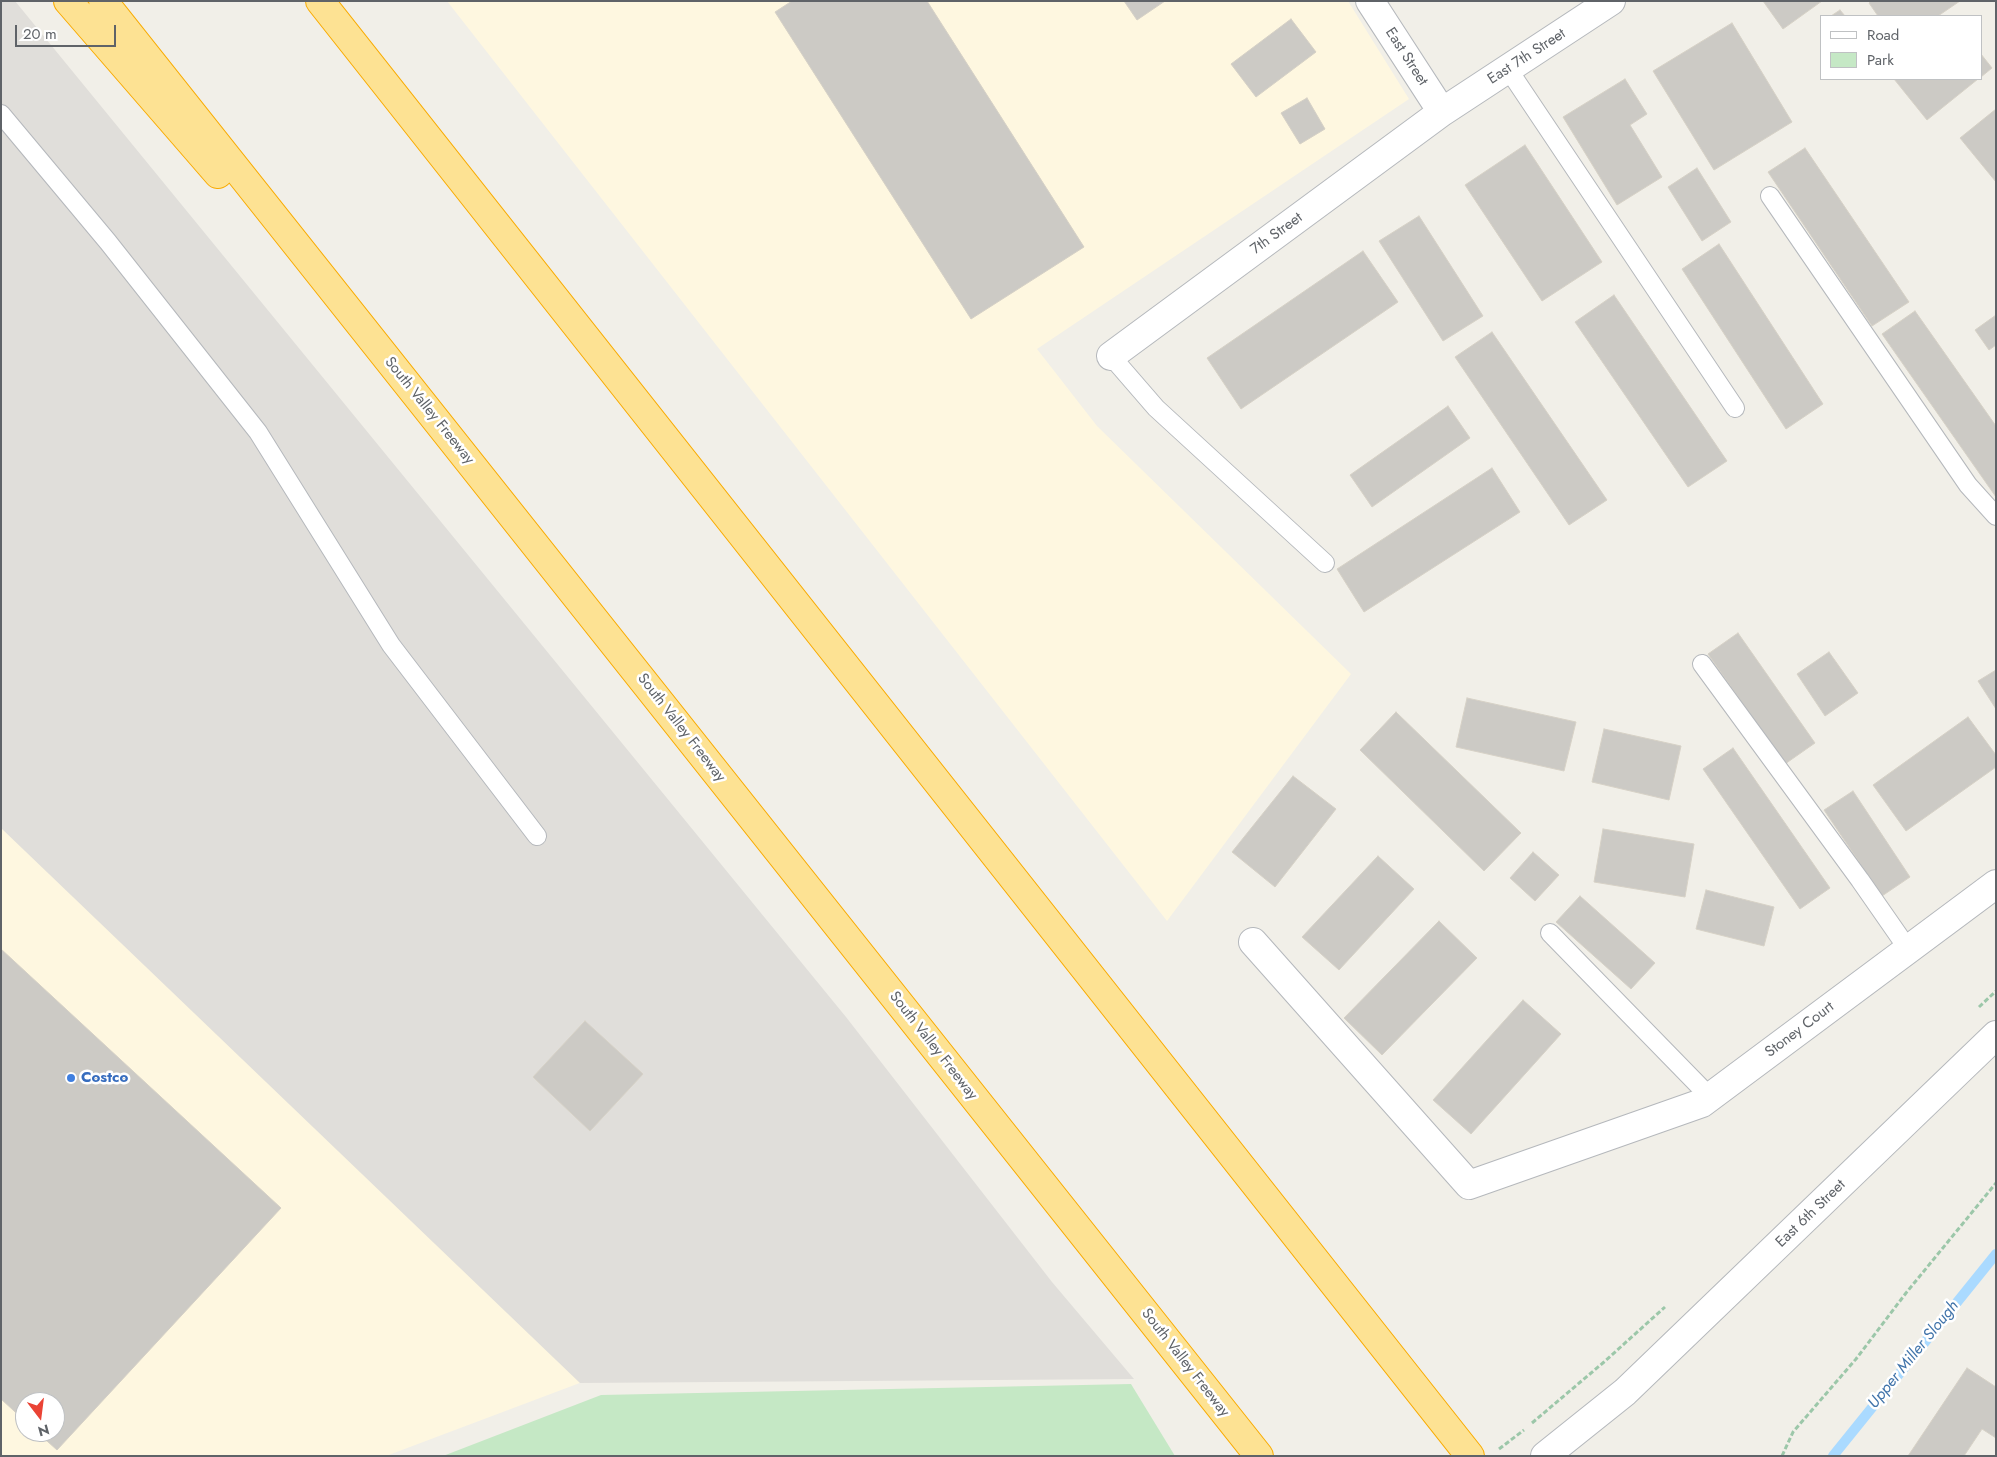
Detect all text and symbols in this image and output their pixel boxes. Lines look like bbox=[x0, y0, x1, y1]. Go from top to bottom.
scale bar bbox=[18, 15, 119, 47]
legend bbox=[1820, 15, 1982, 80]
text: 20 m bbox=[23, 23, 57, 45]
text: Road bbox=[1867, 24, 1899, 46]
street label: East Street bbox=[1381, 25, 1431, 89]
street label: East 7th Street bbox=[1485, 25, 1569, 89]
text: Park bbox=[1867, 49, 1894, 71]
street label: 7th Street bbox=[1248, 209, 1306, 259]
street label: South Valley Freeway bbox=[380, 354, 478, 468]
street label: South Valley Freeway bbox=[633, 670, 729, 786]
street label: South Valley Freeway bbox=[885, 988, 981, 1104]
street label: Stoney Court bbox=[1762, 998, 1838, 1062]
place label: Costco bbox=[81, 1069, 128, 1087]
marker: Costco bbox=[65, 1072, 77, 1084]
street label: East 6th Street bbox=[1772, 1176, 1850, 1252]
water label: Upper Miller Slough bbox=[1865, 1297, 1963, 1413]
street label: South Valley Freeway bbox=[1137, 1305, 1233, 1421]
north arrow bbox=[15, 1392, 65, 1442]
text: N bbox=[36, 1419, 52, 1442]

